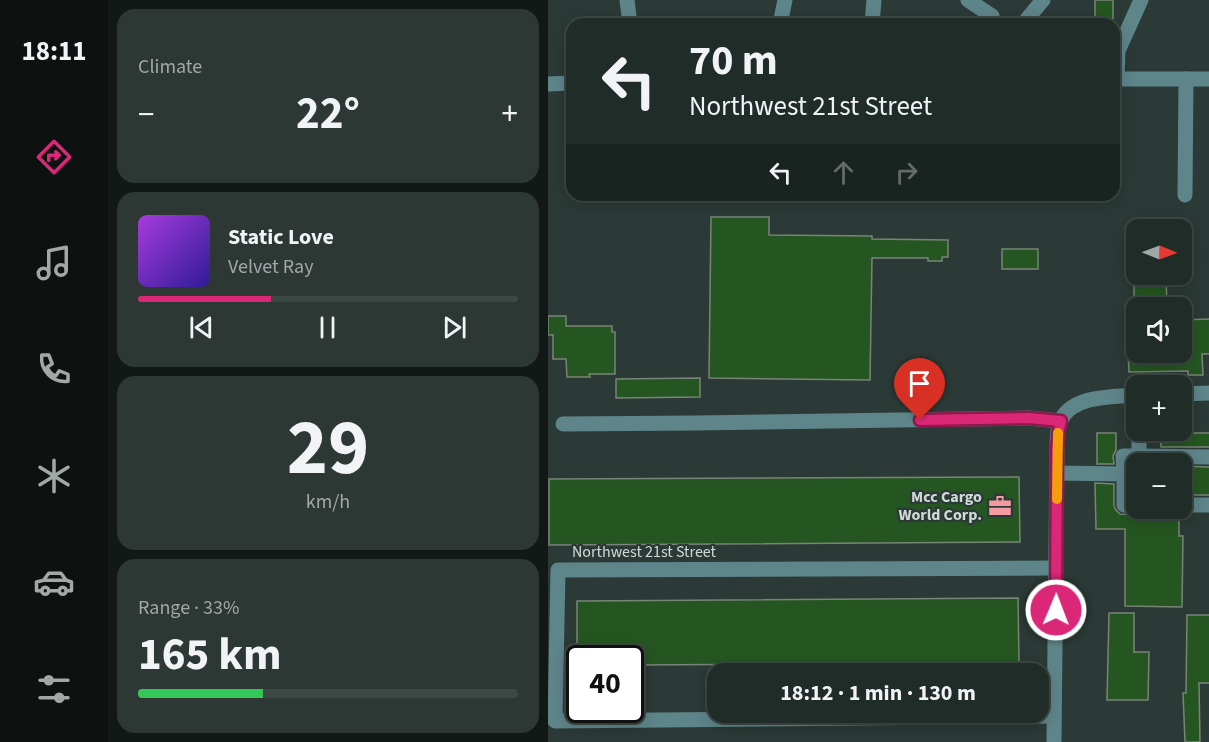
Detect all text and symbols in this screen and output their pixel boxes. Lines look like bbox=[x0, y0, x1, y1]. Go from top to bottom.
text: 70 m bbox=[689, 31, 778, 91]
text: 18:11 bbox=[21, 32, 87, 71]
icon: left bbox=[590, 42, 668, 120]
text: Climate bbox=[138, 53, 202, 81]
text: 22° bbox=[296, 82, 360, 146]
text: Northwest 21st Street bbox=[689, 87, 932, 126]
text: − bbox=[138, 91, 154, 138]
text: + bbox=[502, 91, 518, 138]
icon: directions bbox=[33, 136, 75, 178]
icon: left bbox=[764, 156, 797, 189]
icon: ahead bbox=[827, 156, 860, 189]
icon: right bbox=[890, 156, 923, 189]
north arrow bbox=[1126, 219, 1192, 285]
map controls bbox=[1126, 219, 1192, 519]
text: Static Love bbox=[228, 221, 334, 253]
icon: music bbox=[33, 242, 75, 284]
text: Velvet Ray bbox=[228, 253, 314, 281]
button: sound bbox=[1126, 297, 1192, 363]
icon: previous bbox=[185, 311, 218, 344]
icon: pause bbox=[311, 311, 344, 344]
icon: next bbox=[438, 311, 471, 344]
icon: phone bbox=[33, 348, 75, 390]
pin bbox=[894, 358, 945, 420]
icon: arrive bbox=[903, 367, 936, 400]
button: + bbox=[1126, 375, 1192, 441]
text: 29 bbox=[287, 393, 369, 504]
button: − bbox=[1126, 453, 1192, 519]
icon: climate bbox=[33, 455, 75, 497]
place label: Mcc Cargo World Corp. bbox=[898, 486, 982, 526]
text: km/h bbox=[306, 488, 350, 516]
office icon: Mcc Cargo World Corp. bbox=[987, 493, 1013, 519]
street label: Northwest 21st Street bbox=[572, 541, 717, 563]
icon: car bbox=[33, 561, 75, 603]
position arrow bbox=[1024, 578, 1088, 642]
text: Range · 33% bbox=[138, 594, 239, 622]
text: 165 km bbox=[138, 623, 282, 687]
speed limit sign: 40 bbox=[566, 645, 644, 723]
icon: filters bbox=[33, 668, 75, 710]
text: 18:12 · 1 min · 130 m bbox=[780, 677, 976, 709]

